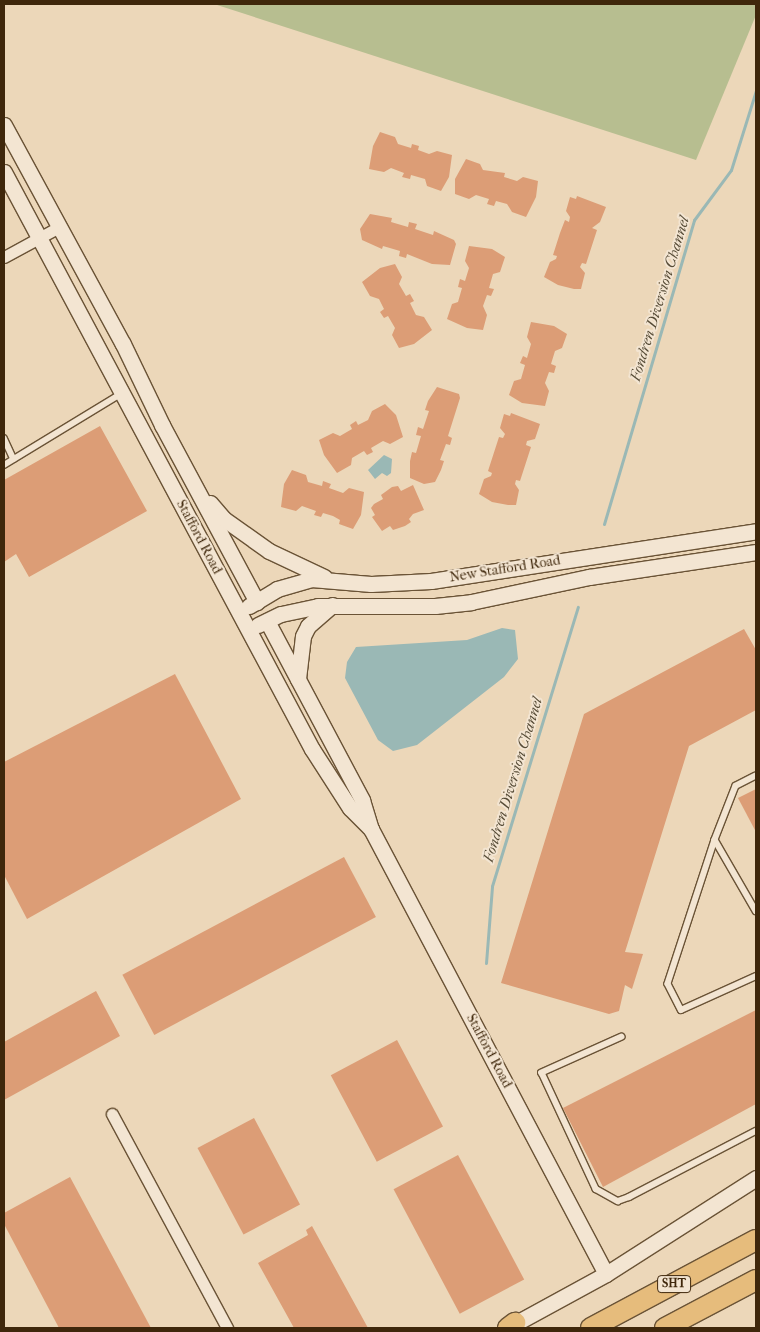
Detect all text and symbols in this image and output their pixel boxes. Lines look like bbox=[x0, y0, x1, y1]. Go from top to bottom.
water label: Fondren Diversion Channel bbox=[626, 215, 694, 383]
street label: Stafford Road bbox=[172, 497, 226, 577]
street label: New Stafford Road bbox=[448, 552, 562, 586]
water label: Fondren Diversion Channel bbox=[479, 696, 547, 864]
street label: Stafford Road bbox=[462, 1011, 516, 1091]
road number: SHT bbox=[656, 1274, 692, 1294]

